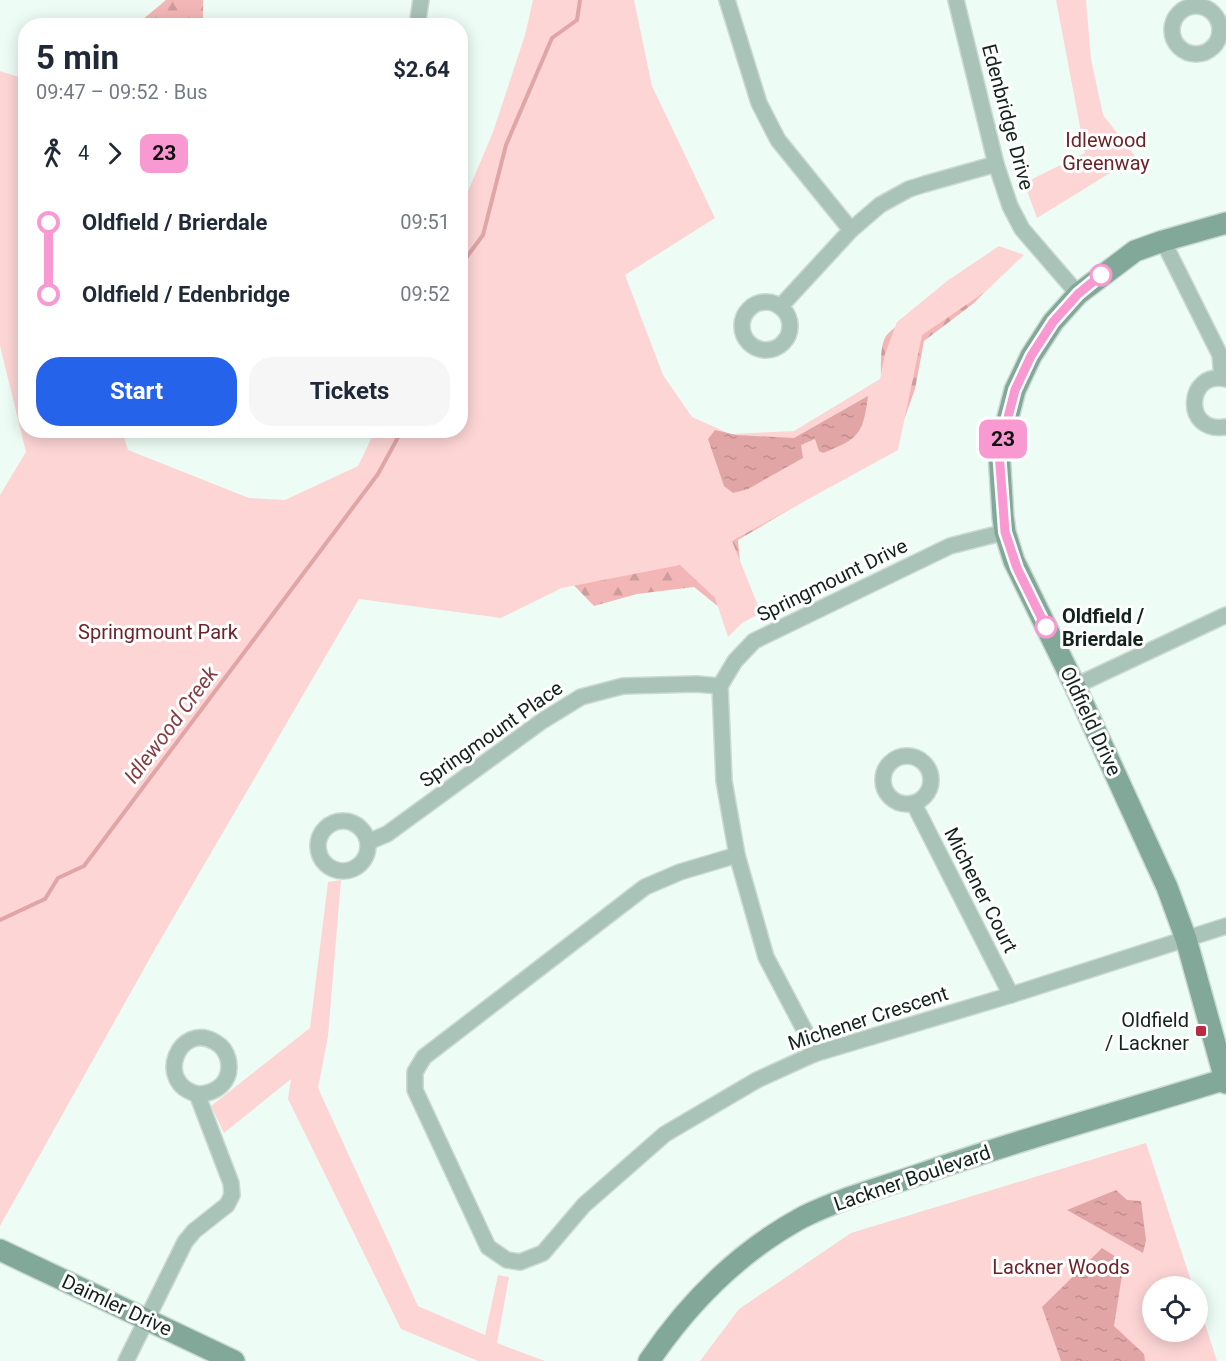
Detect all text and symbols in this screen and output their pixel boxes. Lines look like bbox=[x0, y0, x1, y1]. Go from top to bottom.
text: 5 min bbox=[36, 38, 119, 77]
street label: Edenbridge Drive bbox=[977, 41, 1039, 193]
text: $2.64 bbox=[393, 57, 450, 82]
text: 09:47 – 09:52 · Bus bbox=[36, 80, 208, 104]
park label: Idlewood Greenway bbox=[1062, 128, 1150, 175]
icon: walk bbox=[36, 137, 69, 170]
icon: forward bbox=[98, 137, 131, 170]
text: 4 bbox=[78, 141, 89, 165]
text: 23 bbox=[152, 141, 176, 165]
text: Oldfield / Brierdale bbox=[82, 210, 268, 235]
text: 09:51 bbox=[400, 210, 450, 234]
unlabelled marker bbox=[1090, 264, 1112, 286]
text: Oldfield / Edenbridge bbox=[82, 282, 290, 307]
text: 09:52 bbox=[400, 282, 450, 306]
button: Start bbox=[36, 357, 237, 426]
button: Tickets bbox=[249, 357, 450, 426]
line badge: 23 bbox=[976, 420, 1030, 458]
text: 23 bbox=[991, 427, 1015, 451]
street label: Springmount Drive bbox=[753, 533, 911, 627]
place label: Oldfield / Brierdale bbox=[1062, 604, 1145, 651]
marker: Oldfield / Brierdale bbox=[1035, 616, 1057, 638]
park label: Springmount Park bbox=[78, 620, 239, 644]
water label: Idlewood Creek bbox=[119, 661, 223, 788]
street label: Oldfield Drive bbox=[1055, 663, 1127, 779]
street label: Springmount Place bbox=[415, 676, 567, 792]
street label: Michener Court bbox=[939, 823, 1023, 957]
street label: Michener Crescent bbox=[785, 981, 951, 1055]
place label: Oldfield / Lackner bbox=[1105, 1008, 1189, 1055]
marker: Oldfield / Lackner bbox=[1194, 1024, 1208, 1038]
street label: Lackner Boulevard bbox=[830, 1140, 994, 1216]
park label: Lackner Woods bbox=[992, 1255, 1130, 1279]
street label: Daimler Drive bbox=[58, 1269, 176, 1341]
map controls bbox=[1142, 1276, 1208, 1342]
button: locate bbox=[1142, 1276, 1208, 1342]

